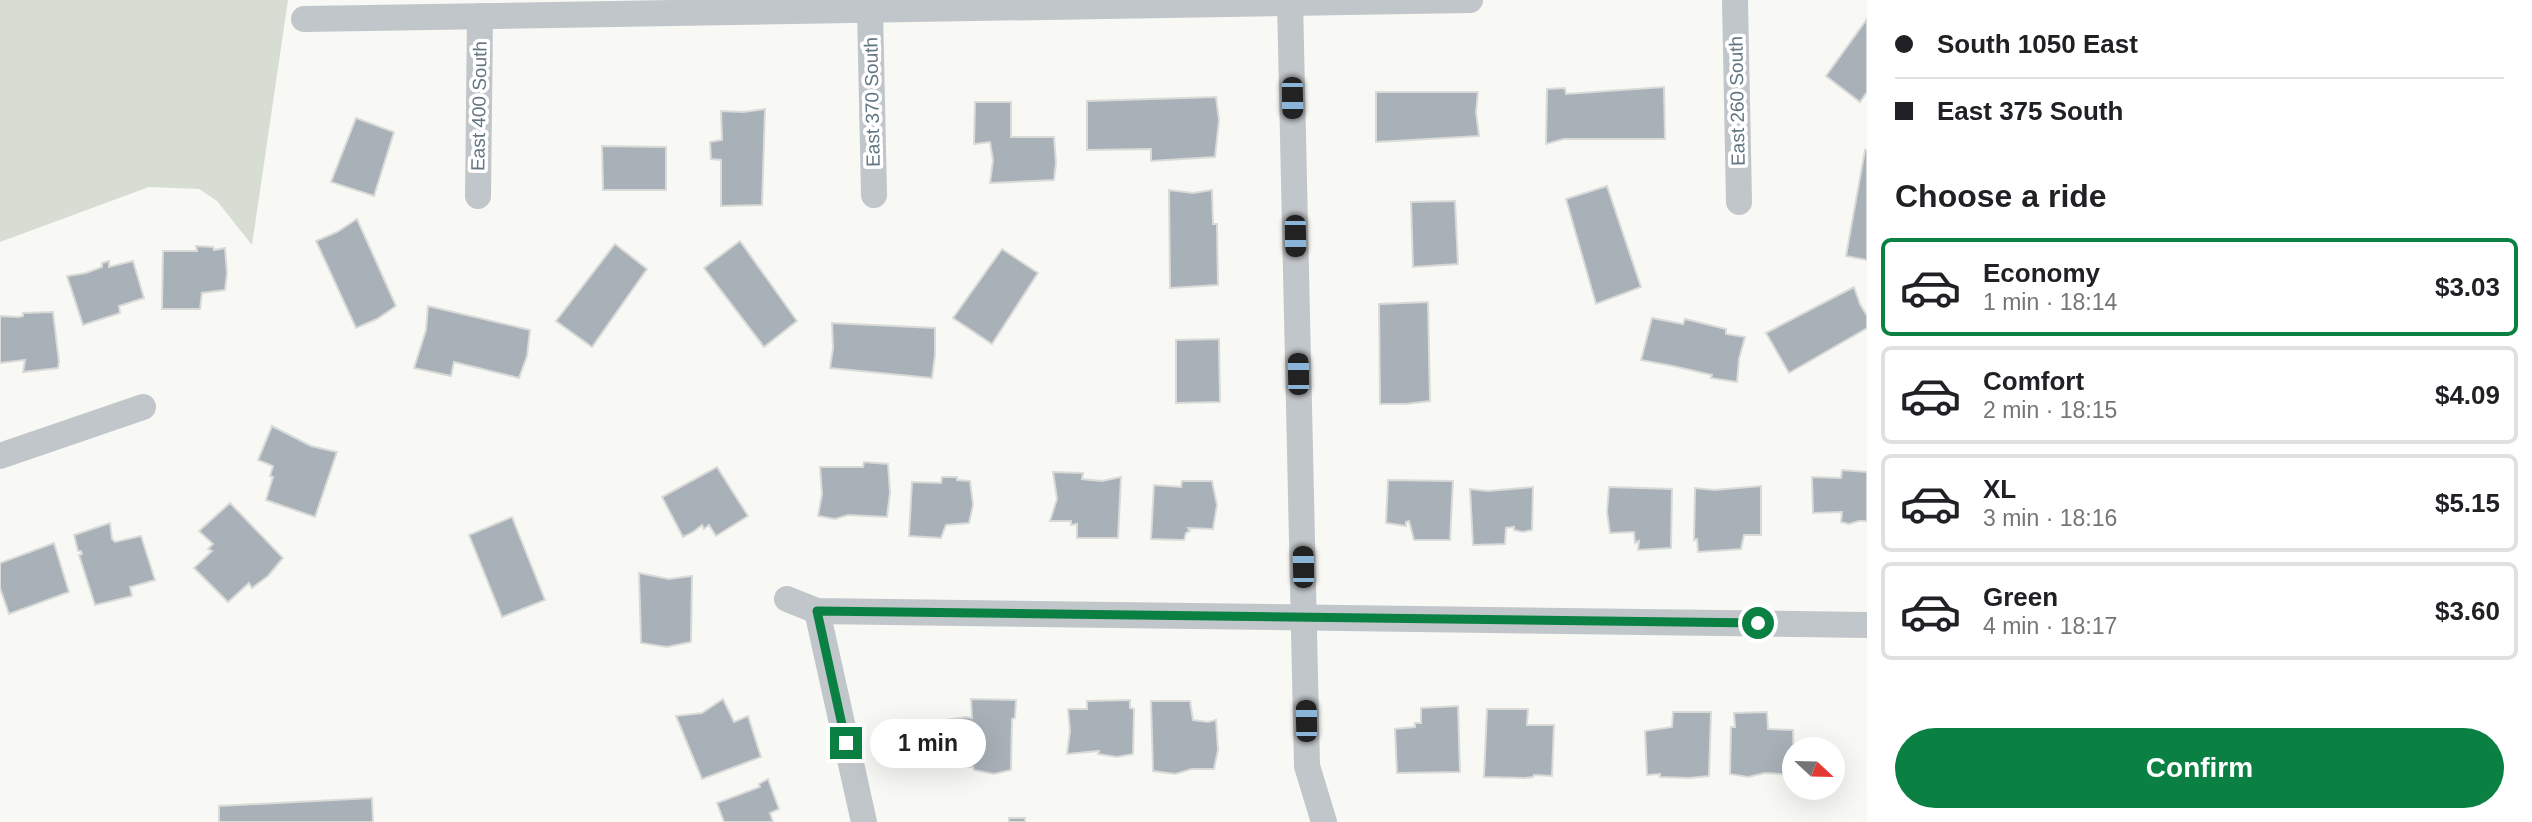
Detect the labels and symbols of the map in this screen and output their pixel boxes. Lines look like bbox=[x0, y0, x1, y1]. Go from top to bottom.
street label: East 260 South bbox=[1725, 36, 1749, 166]
street label: East 370 South bbox=[860, 37, 884, 167]
street label: East 400 South bbox=[467, 41, 491, 171]
car bbox=[1282, 77, 1303, 119]
car bbox=[1285, 215, 1306, 257]
car bbox=[1288, 353, 1309, 395]
car bbox=[1293, 546, 1314, 588]
route start bbox=[1742, 607, 1774, 639]
car bbox=[1296, 700, 1317, 742]
callout: 1 min bbox=[870, 718, 986, 768]
route end bbox=[830, 727, 862, 759]
north arrow bbox=[1782, 737, 1844, 800]

